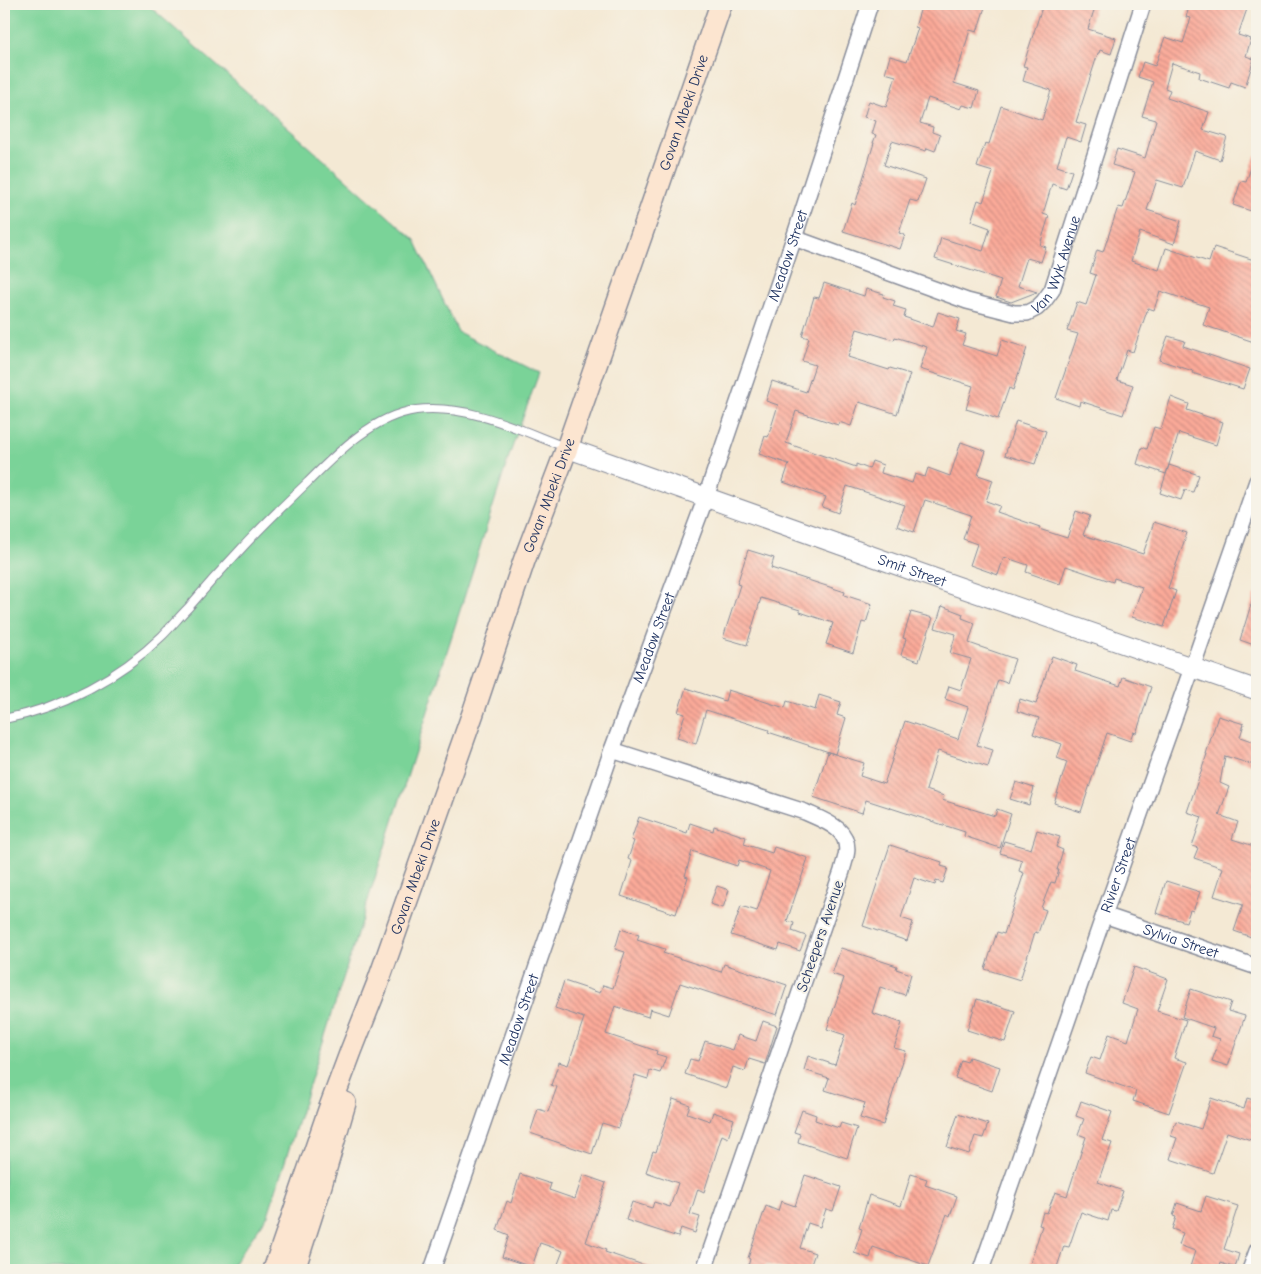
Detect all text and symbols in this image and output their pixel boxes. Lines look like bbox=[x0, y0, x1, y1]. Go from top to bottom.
street label: Govan Mbeki Drive bbox=[655, 52, 712, 173]
street label: Meadow Street bbox=[764, 207, 812, 304]
street label: Van Wyk Avenue bbox=[1029, 213, 1084, 318]
street label: Govan Mbeki Drive bbox=[519, 435, 579, 556]
street label: Smit Street bbox=[876, 550, 949, 591]
street label: Meadow Street bbox=[629, 589, 679, 686]
street label: Govan Mbeki Drive bbox=[387, 816, 444, 937]
street label: Rivier Street bbox=[1097, 835, 1140, 915]
street label: Scheepers Avenue bbox=[792, 877, 848, 994]
street label: Sylvia Street bbox=[1141, 920, 1221, 962]
street label: Meadow Street bbox=[495, 971, 543, 1068]

